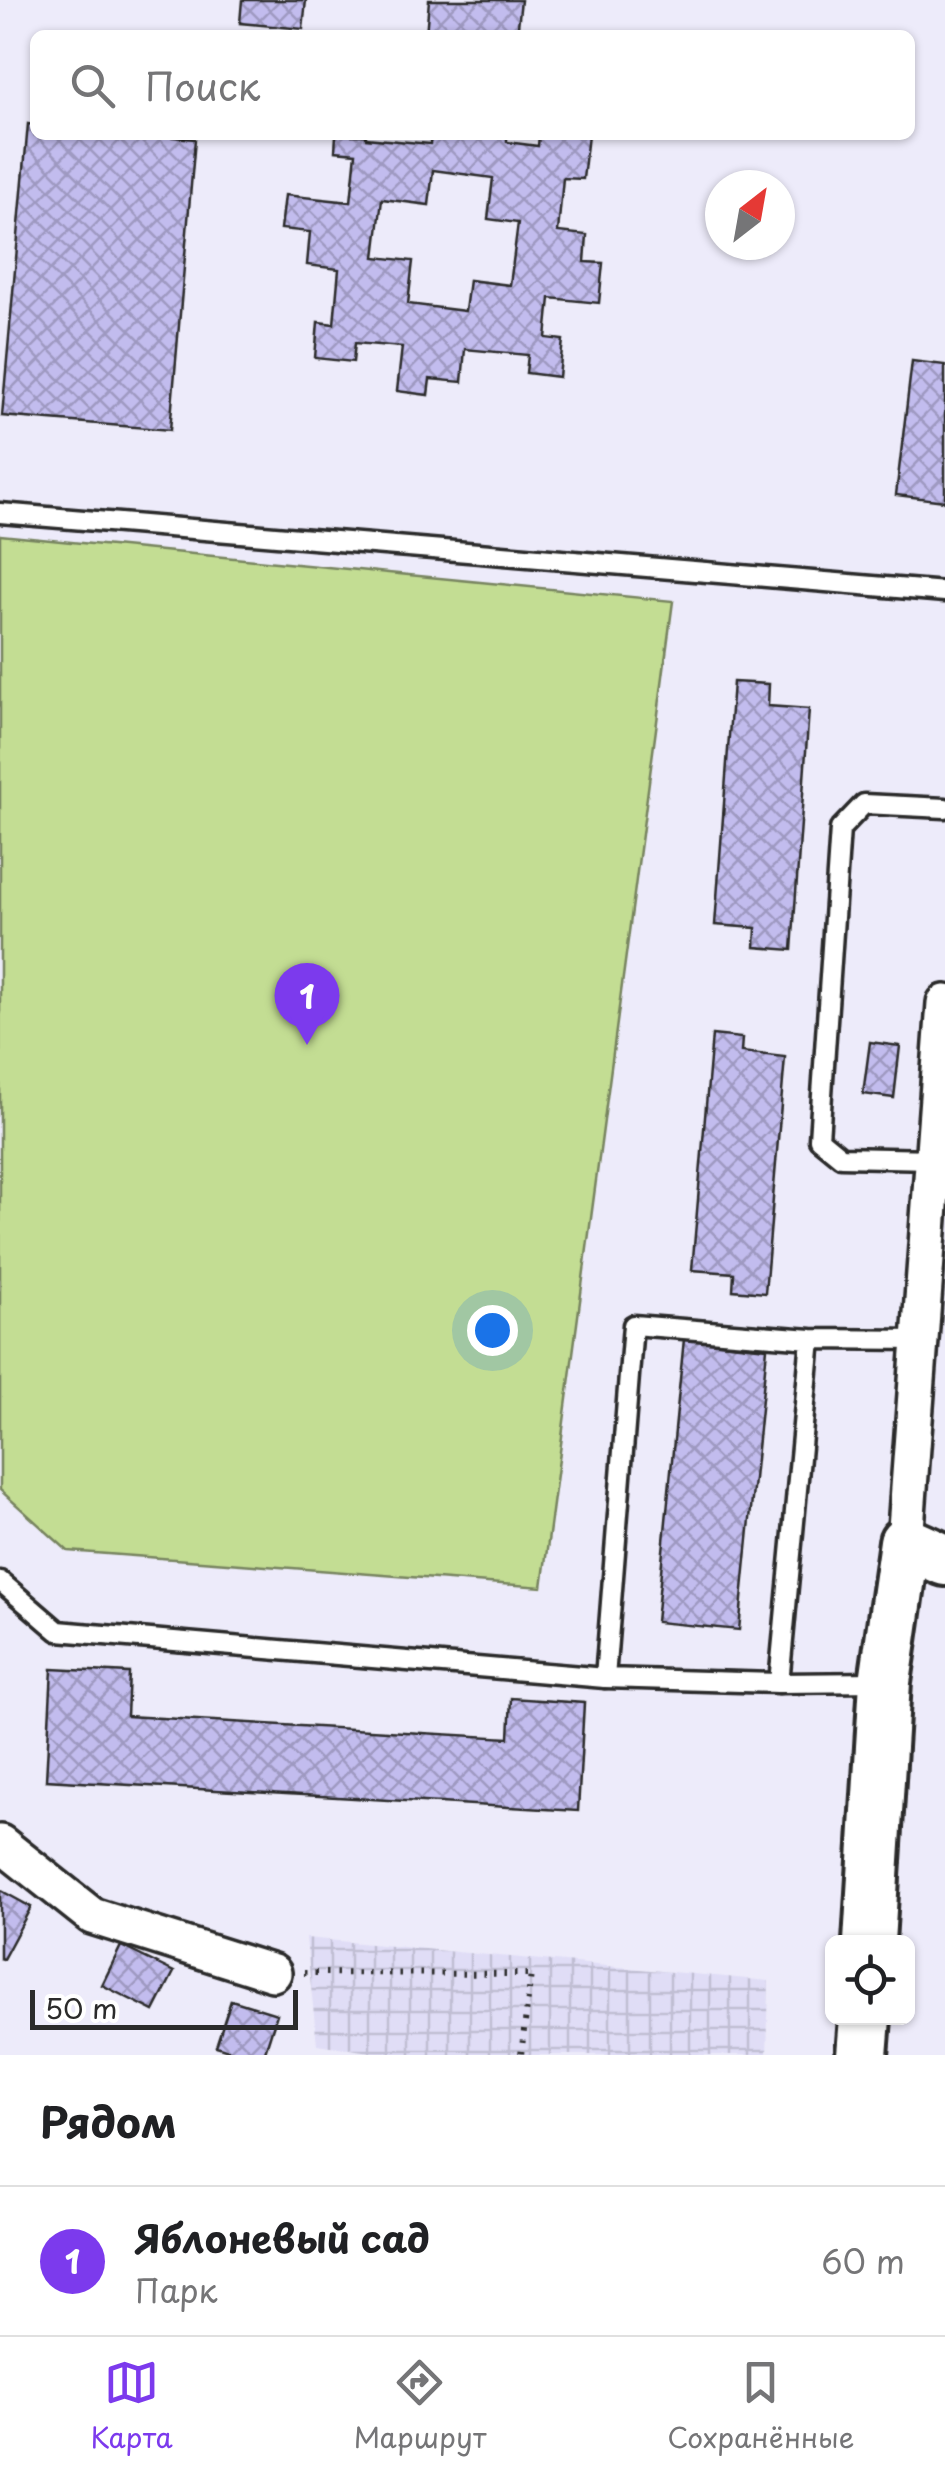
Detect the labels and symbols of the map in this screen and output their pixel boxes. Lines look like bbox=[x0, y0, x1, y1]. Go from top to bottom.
north arrow bbox=[705, 170, 795, 260]
pin: 1 bbox=[274, 962, 340, 1045]
your location bbox=[467, 1305, 518, 1356]
scale bar bbox=[30, 1985, 298, 2030]

